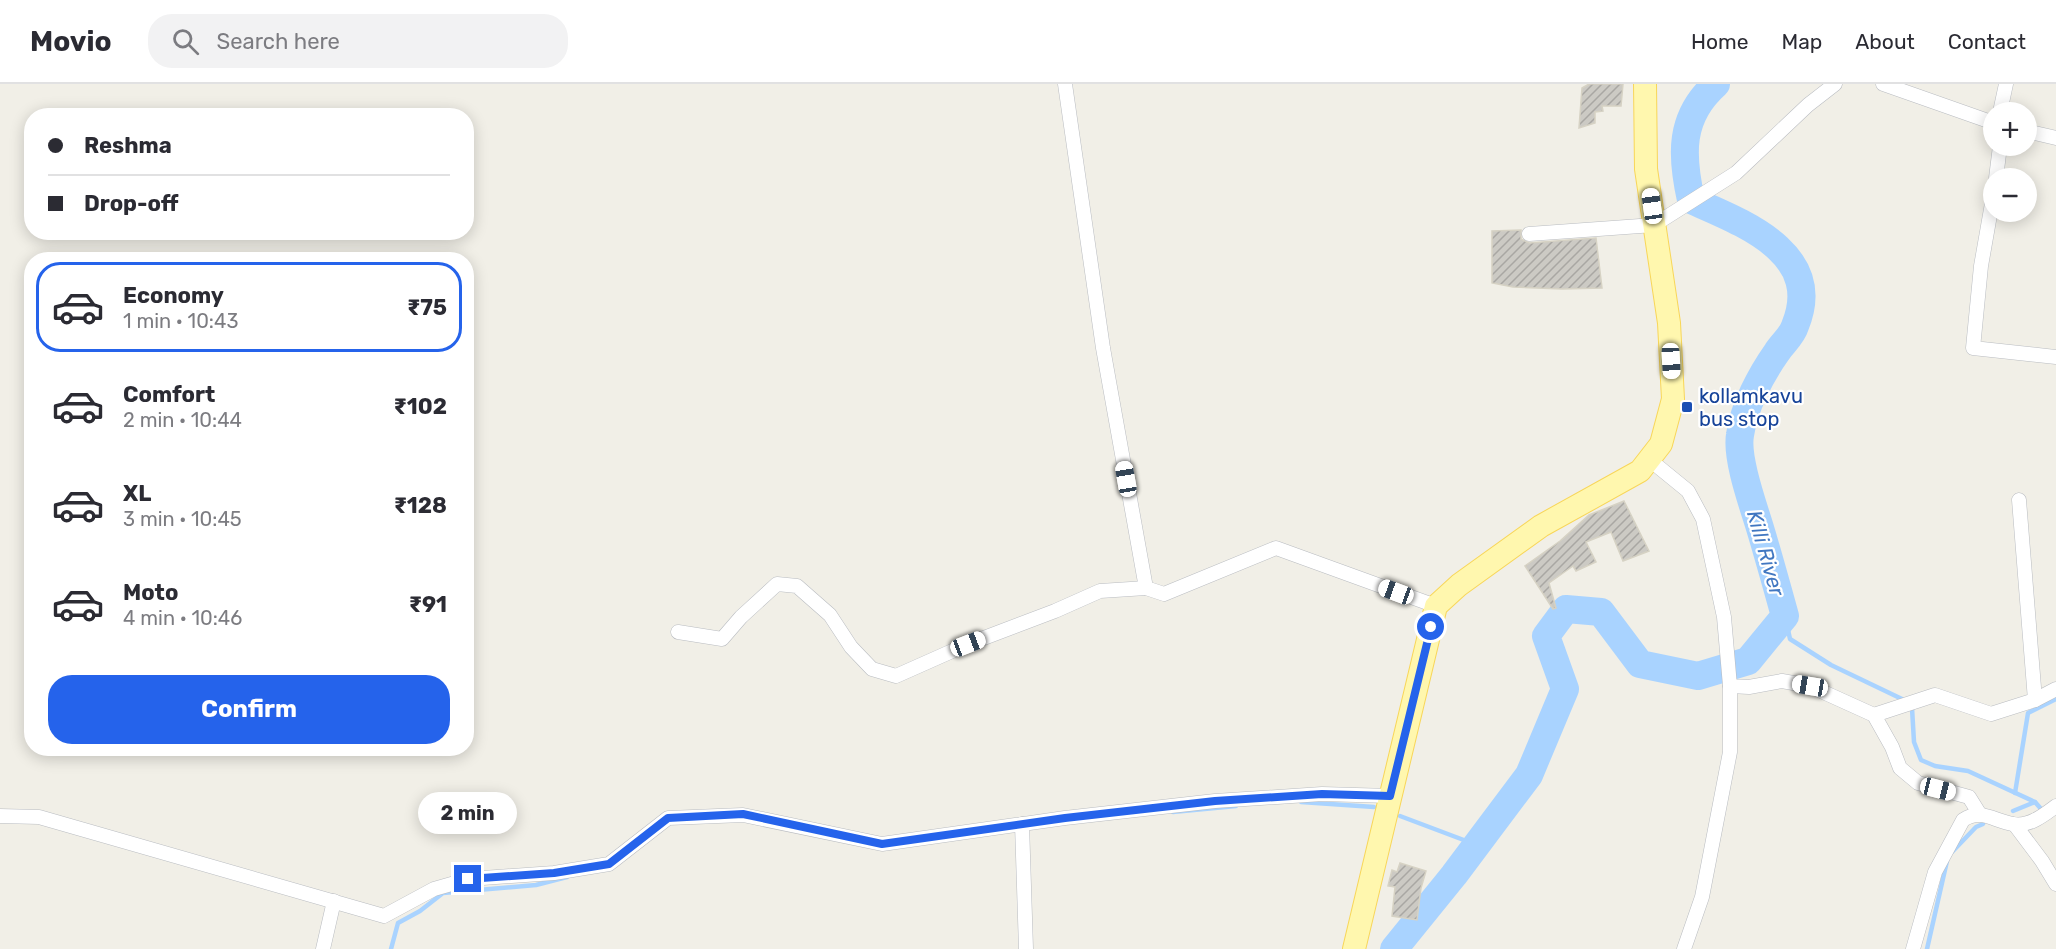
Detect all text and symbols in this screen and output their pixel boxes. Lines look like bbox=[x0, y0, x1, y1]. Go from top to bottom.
search box bbox=[148, 14, 568, 68]
text: Movio bbox=[30, 25, 112, 58]
icon: search bbox=[169, 25, 202, 58]
text: Search here bbox=[217, 28, 340, 55]
text: Home bbox=[1691, 29, 1748, 54]
text: Map bbox=[1781, 29, 1822, 54]
text: About bbox=[1855, 29, 1915, 54]
text: Contact bbox=[1948, 29, 2026, 54]
map controls bbox=[1983, 102, 2037, 222]
button: + bbox=[1983, 102, 2037, 156]
text: Reshma bbox=[84, 132, 172, 159]
button: − bbox=[1983, 168, 2037, 222]
car bbox=[1641, 187, 1663, 225]
text: Drop-off bbox=[84, 190, 179, 217]
icon: car bbox=[51, 280, 105, 334]
text: Economy bbox=[123, 282, 224, 309]
text: ₹75 bbox=[407, 294, 447, 321]
text: 1 min · 10:43 bbox=[123, 309, 238, 333]
car bbox=[1661, 343, 1681, 379]
icon: car bbox=[51, 379, 105, 433]
text: Comfort bbox=[123, 381, 215, 408]
place label: kollamkavu bus stop bbox=[1699, 384, 1803, 431]
text: ₹102 bbox=[394, 393, 447, 420]
marker: kollamkavu bus stop bbox=[1680, 400, 1694, 414]
text: 2 min · 10:44 bbox=[123, 408, 242, 432]
car bbox=[1114, 460, 1138, 498]
icon: car bbox=[51, 478, 105, 532]
text: XL bbox=[123, 480, 151, 507]
text: ₹128 bbox=[394, 492, 447, 519]
text: 3 min · 10:45 bbox=[123, 507, 242, 531]
water label: Killi River bbox=[1742, 507, 1790, 600]
icon: car bbox=[51, 577, 105, 631]
car bbox=[1376, 577, 1416, 607]
text: Moto bbox=[123, 579, 178, 606]
text: ₹91 bbox=[409, 591, 447, 618]
text: 4 min · 10:46 bbox=[123, 606, 242, 630]
route start bbox=[1417, 613, 1444, 640]
car bbox=[948, 629, 988, 659]
car bbox=[1791, 674, 1829, 698]
button: Confirm bbox=[48, 675, 450, 744]
car bbox=[1918, 776, 1958, 802]
callout: 2 min bbox=[418, 792, 518, 834]
text: 2 min bbox=[440, 801, 495, 825]
route end bbox=[454, 865, 481, 892]

